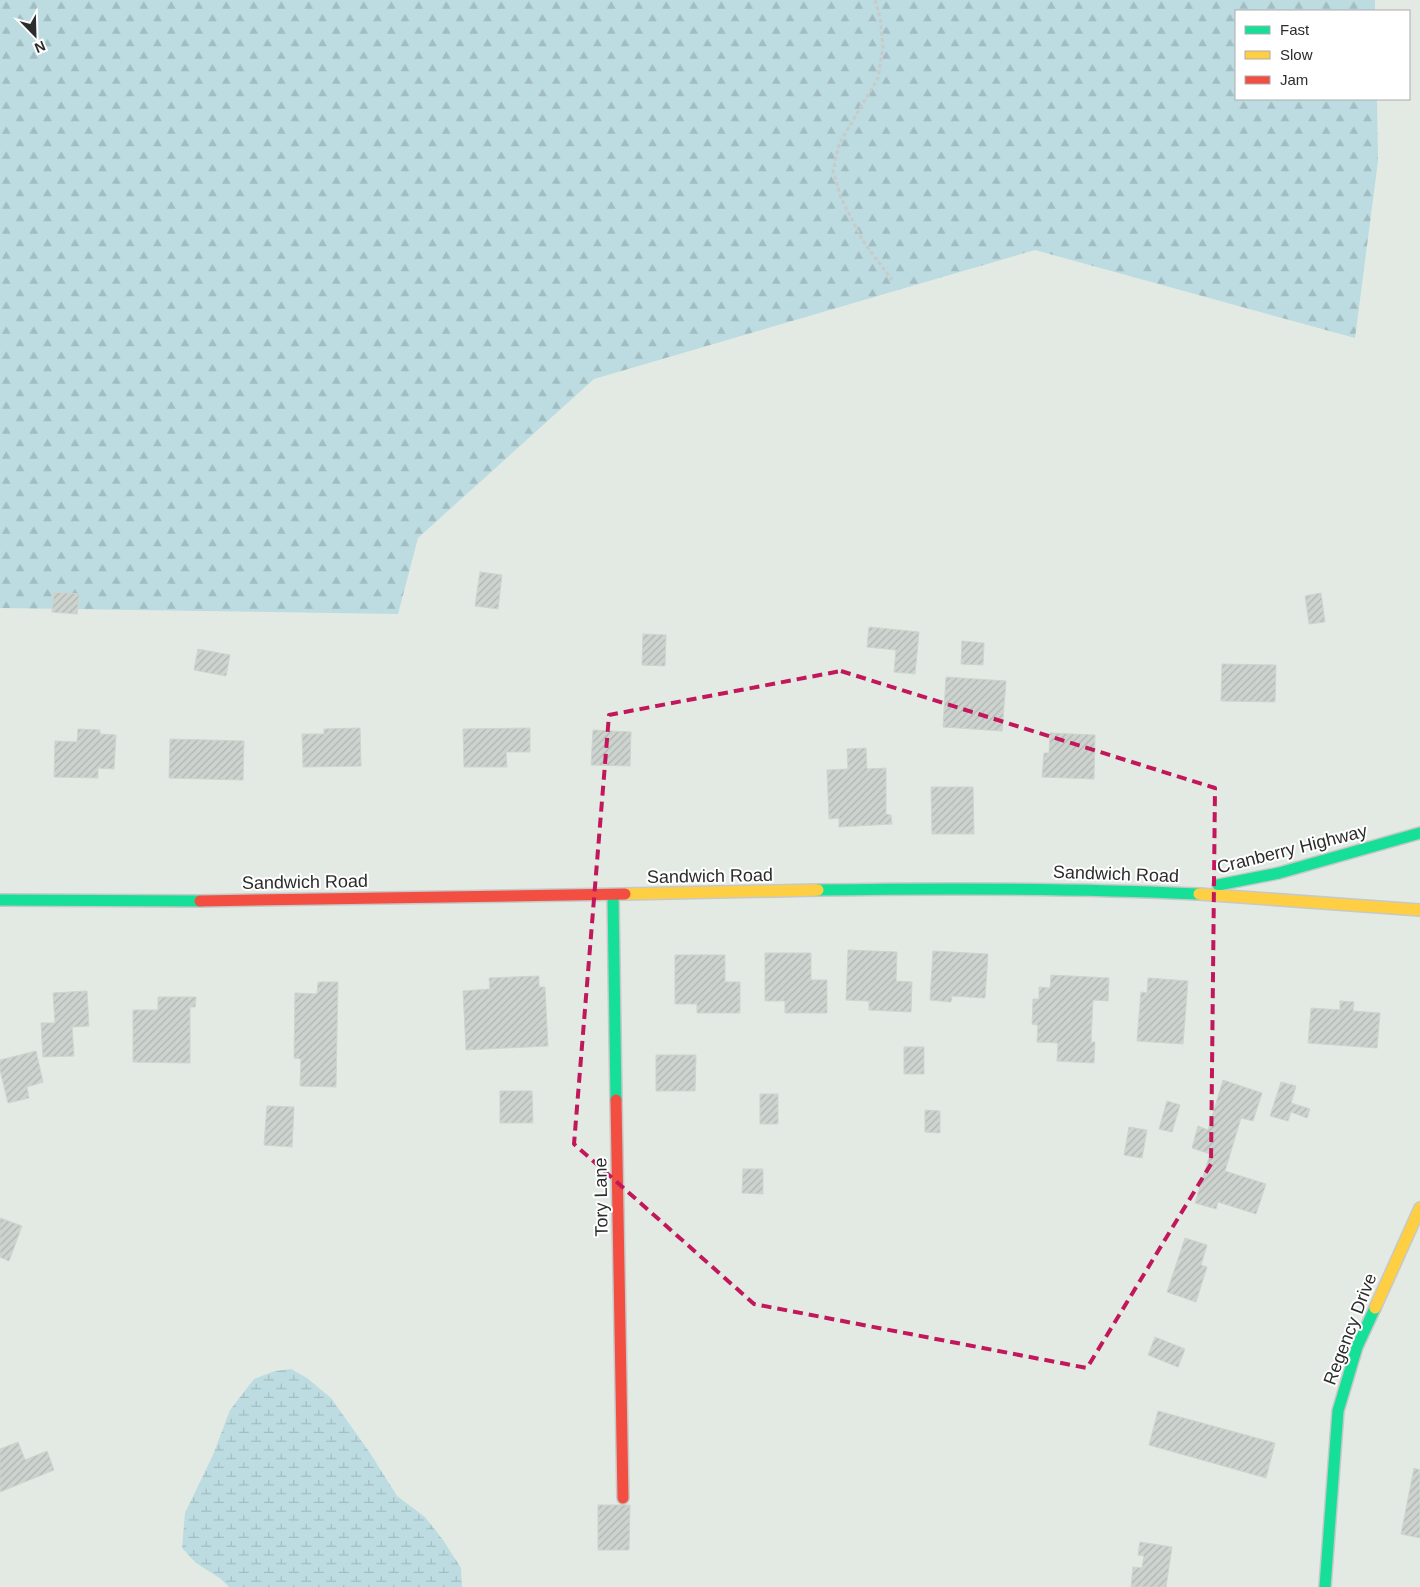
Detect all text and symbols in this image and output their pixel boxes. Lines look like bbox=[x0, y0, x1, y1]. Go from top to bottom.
north arrow bbox=[10, 10, 60, 60]
legend bbox=[1235, 10, 1410, 100]
text: Fast bbox=[1280, 21, 1310, 38]
text: N bbox=[32, 38, 48, 56]
text: Slow bbox=[1280, 46, 1313, 63]
text: Jam bbox=[1280, 71, 1308, 88]
street label: Cranberry Highway bbox=[1215, 821, 1369, 877]
street label: Sandwich Road bbox=[1053, 862, 1179, 886]
street label: Sandwich Road bbox=[647, 865, 773, 887]
street label: Sandwich Road bbox=[242, 871, 368, 893]
street label: Tory Lane bbox=[590, 1157, 612, 1237]
street label: Regency Drive bbox=[1320, 1270, 1380, 1388]

